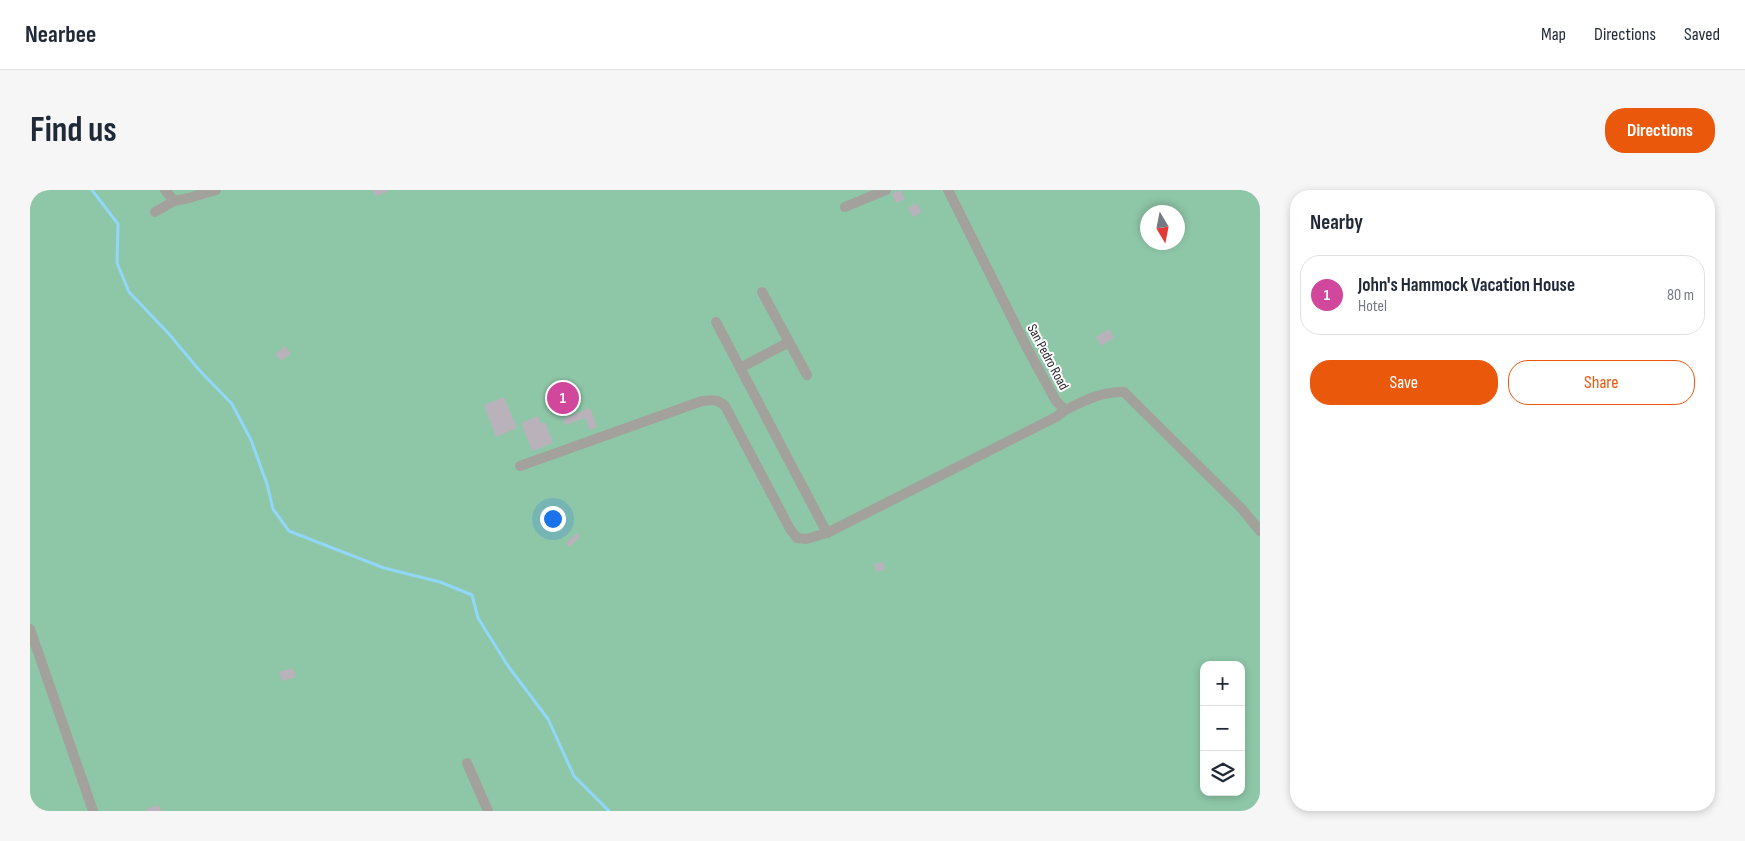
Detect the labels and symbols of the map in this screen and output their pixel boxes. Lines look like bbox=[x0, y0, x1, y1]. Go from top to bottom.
north arrow bbox=[1140, 205, 1185, 250]
street label: San Pedro Road bbox=[1024, 321, 1073, 393]
pin: 1 bbox=[547, 379, 579, 417]
your location bbox=[540, 506, 566, 532]

